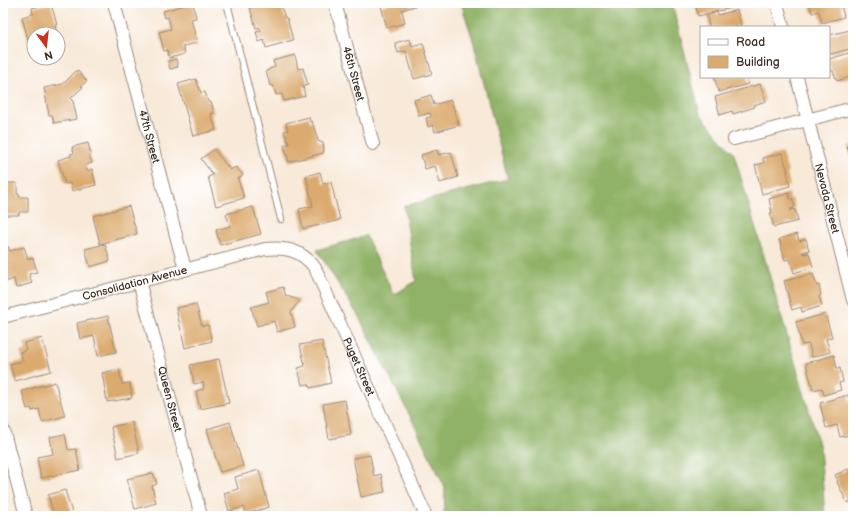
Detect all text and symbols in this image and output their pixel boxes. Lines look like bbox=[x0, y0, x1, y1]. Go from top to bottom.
north arrow bbox=[26, 26, 66, 66]
legend bbox=[700, 26, 830, 78]
text: Road bbox=[736, 35, 765, 50]
street label: 46th Street bbox=[340, 45, 368, 103]
text: N bbox=[43, 48, 54, 63]
text: Building bbox=[736, 55, 780, 70]
street label: 47th Street bbox=[136, 108, 163, 165]
street label: Nevada Street bbox=[812, 162, 843, 235]
street label: Consolidation Avenue bbox=[81, 263, 189, 303]
street label: Puget Street bbox=[340, 335, 378, 398]
street label: Queen Street bbox=[155, 365, 185, 434]

